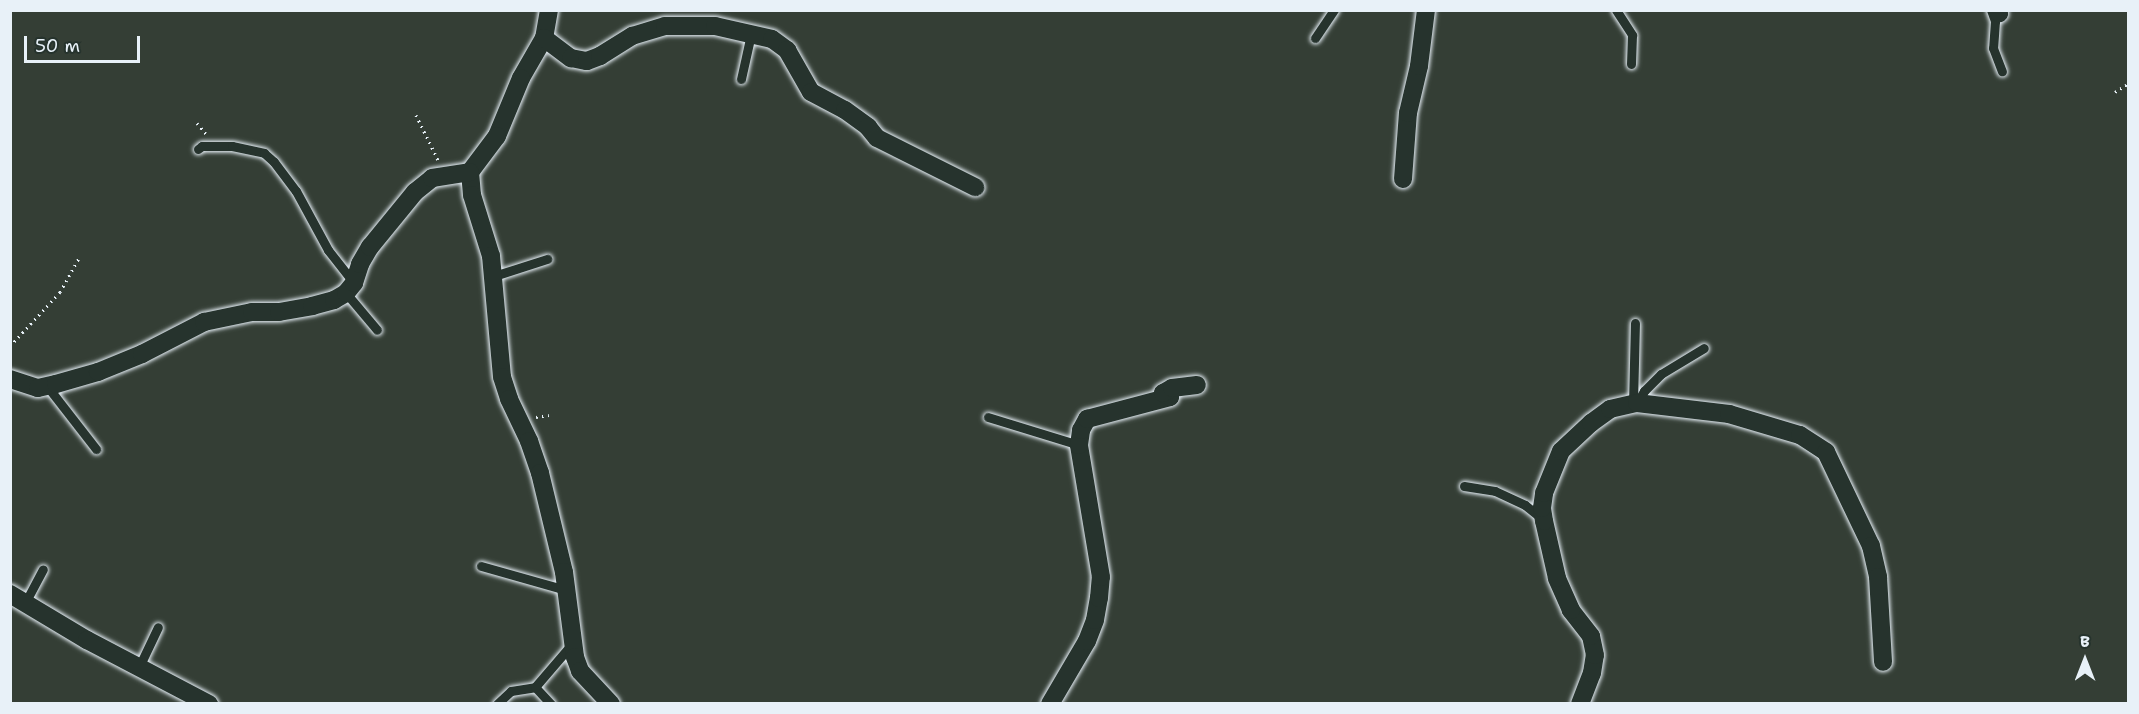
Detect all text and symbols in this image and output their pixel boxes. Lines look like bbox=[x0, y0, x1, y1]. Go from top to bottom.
scale bar bbox=[27, 24, 142, 62]
text: 50 m bbox=[35, 34, 80, 58]
north arrow bbox=[2055, 630, 2115, 690]
text: B bbox=[2080, 631, 2090, 652]

